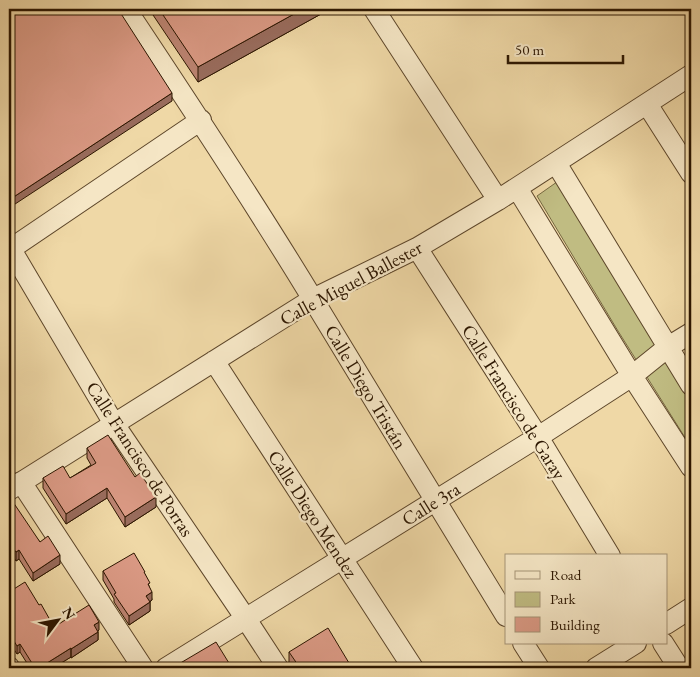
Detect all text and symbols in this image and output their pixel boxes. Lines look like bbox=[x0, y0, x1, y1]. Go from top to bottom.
scale bar bbox=[508, 32, 622, 64]
text: 50 m bbox=[515, 40, 544, 59]
street label: Calle Miguel Ballester bbox=[275, 234, 427, 331]
street label: Calle Diego Tristán bbox=[319, 320, 413, 454]
street label: Calle Francisco de Garay bbox=[456, 320, 572, 485]
street label: Calle Francisco de Porras bbox=[80, 377, 200, 541]
street label: Calle Diego Mendez bbox=[262, 445, 364, 583]
street label: Calle 3ra bbox=[397, 476, 465, 532]
legend bbox=[505, 554, 668, 644]
text: Road bbox=[550, 565, 582, 584]
text: Park bbox=[550, 589, 577, 608]
north arrow bbox=[32, 594, 82, 644]
text: N bbox=[58, 604, 80, 623]
text: Building bbox=[550, 615, 600, 634]

